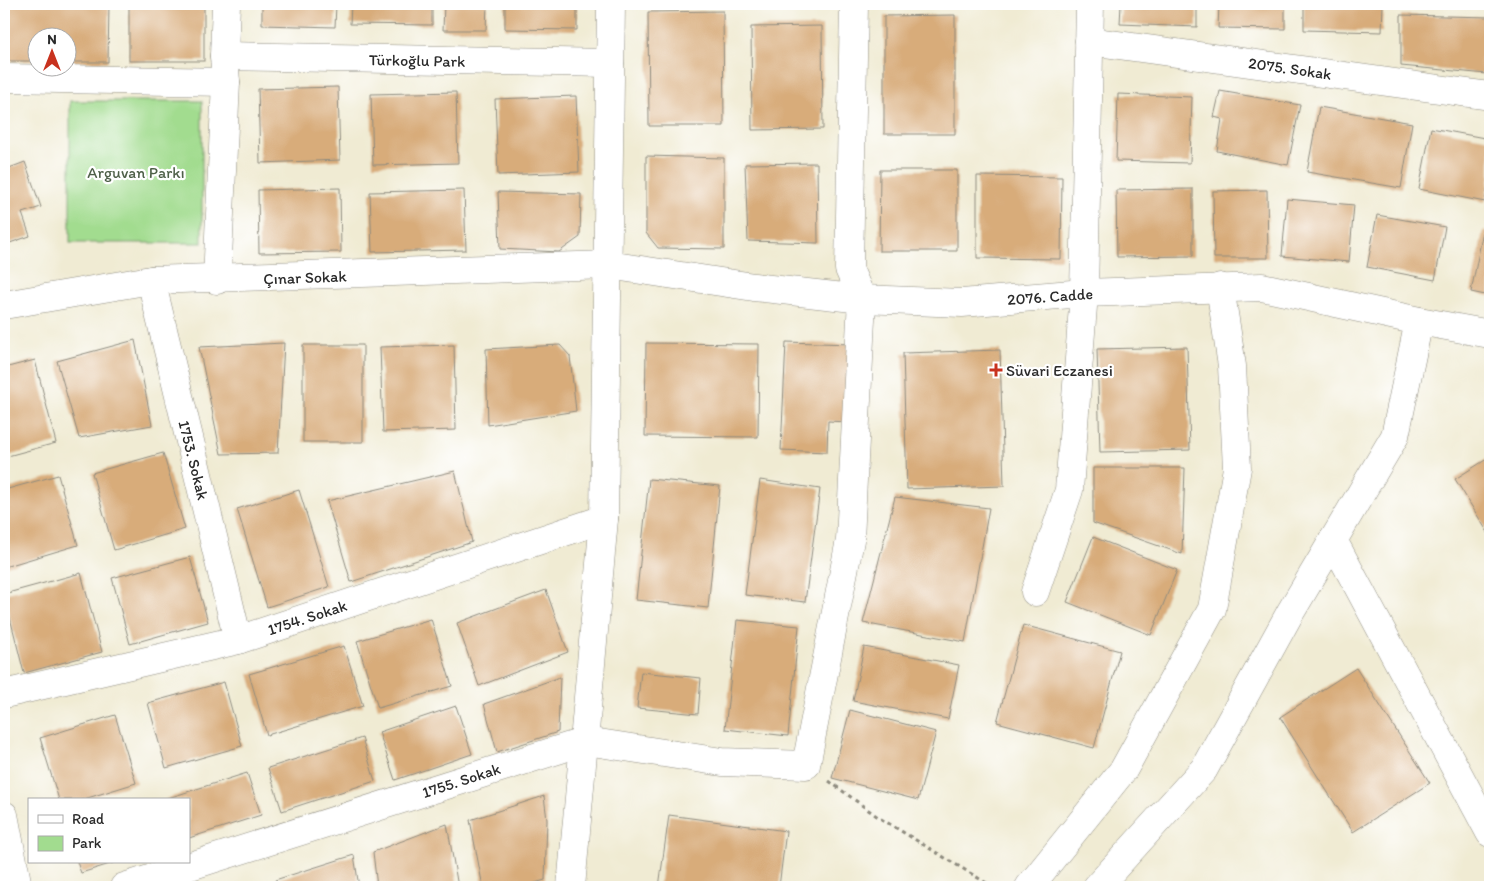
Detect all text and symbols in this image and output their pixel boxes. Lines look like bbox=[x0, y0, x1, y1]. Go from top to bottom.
north arrow bbox=[28, 28, 78, 78]
text: N bbox=[47, 31, 57, 48]
street label: Türkoğlu Park bbox=[369, 50, 465, 71]
street label: 2075. Sokak bbox=[1247, 53, 1333, 84]
park label: Arguvan Parkı bbox=[87, 163, 185, 182]
street label: Çınar Sokak bbox=[263, 267, 348, 288]
street label: 2076. Cadde bbox=[1007, 284, 1094, 309]
place label: Süvari Eczanesi bbox=[1006, 361, 1113, 380]
marker: Süvari Eczanesi bbox=[990, 364, 1002, 376]
street label: 1753. Sokak bbox=[174, 418, 213, 502]
street label: 1754. Sokak bbox=[265, 596, 349, 639]
street label: 1755. Sokak bbox=[420, 759, 503, 802]
legend bbox=[28, 798, 190, 864]
text: Road bbox=[72, 810, 105, 828]
text: Park bbox=[72, 834, 102, 852]

